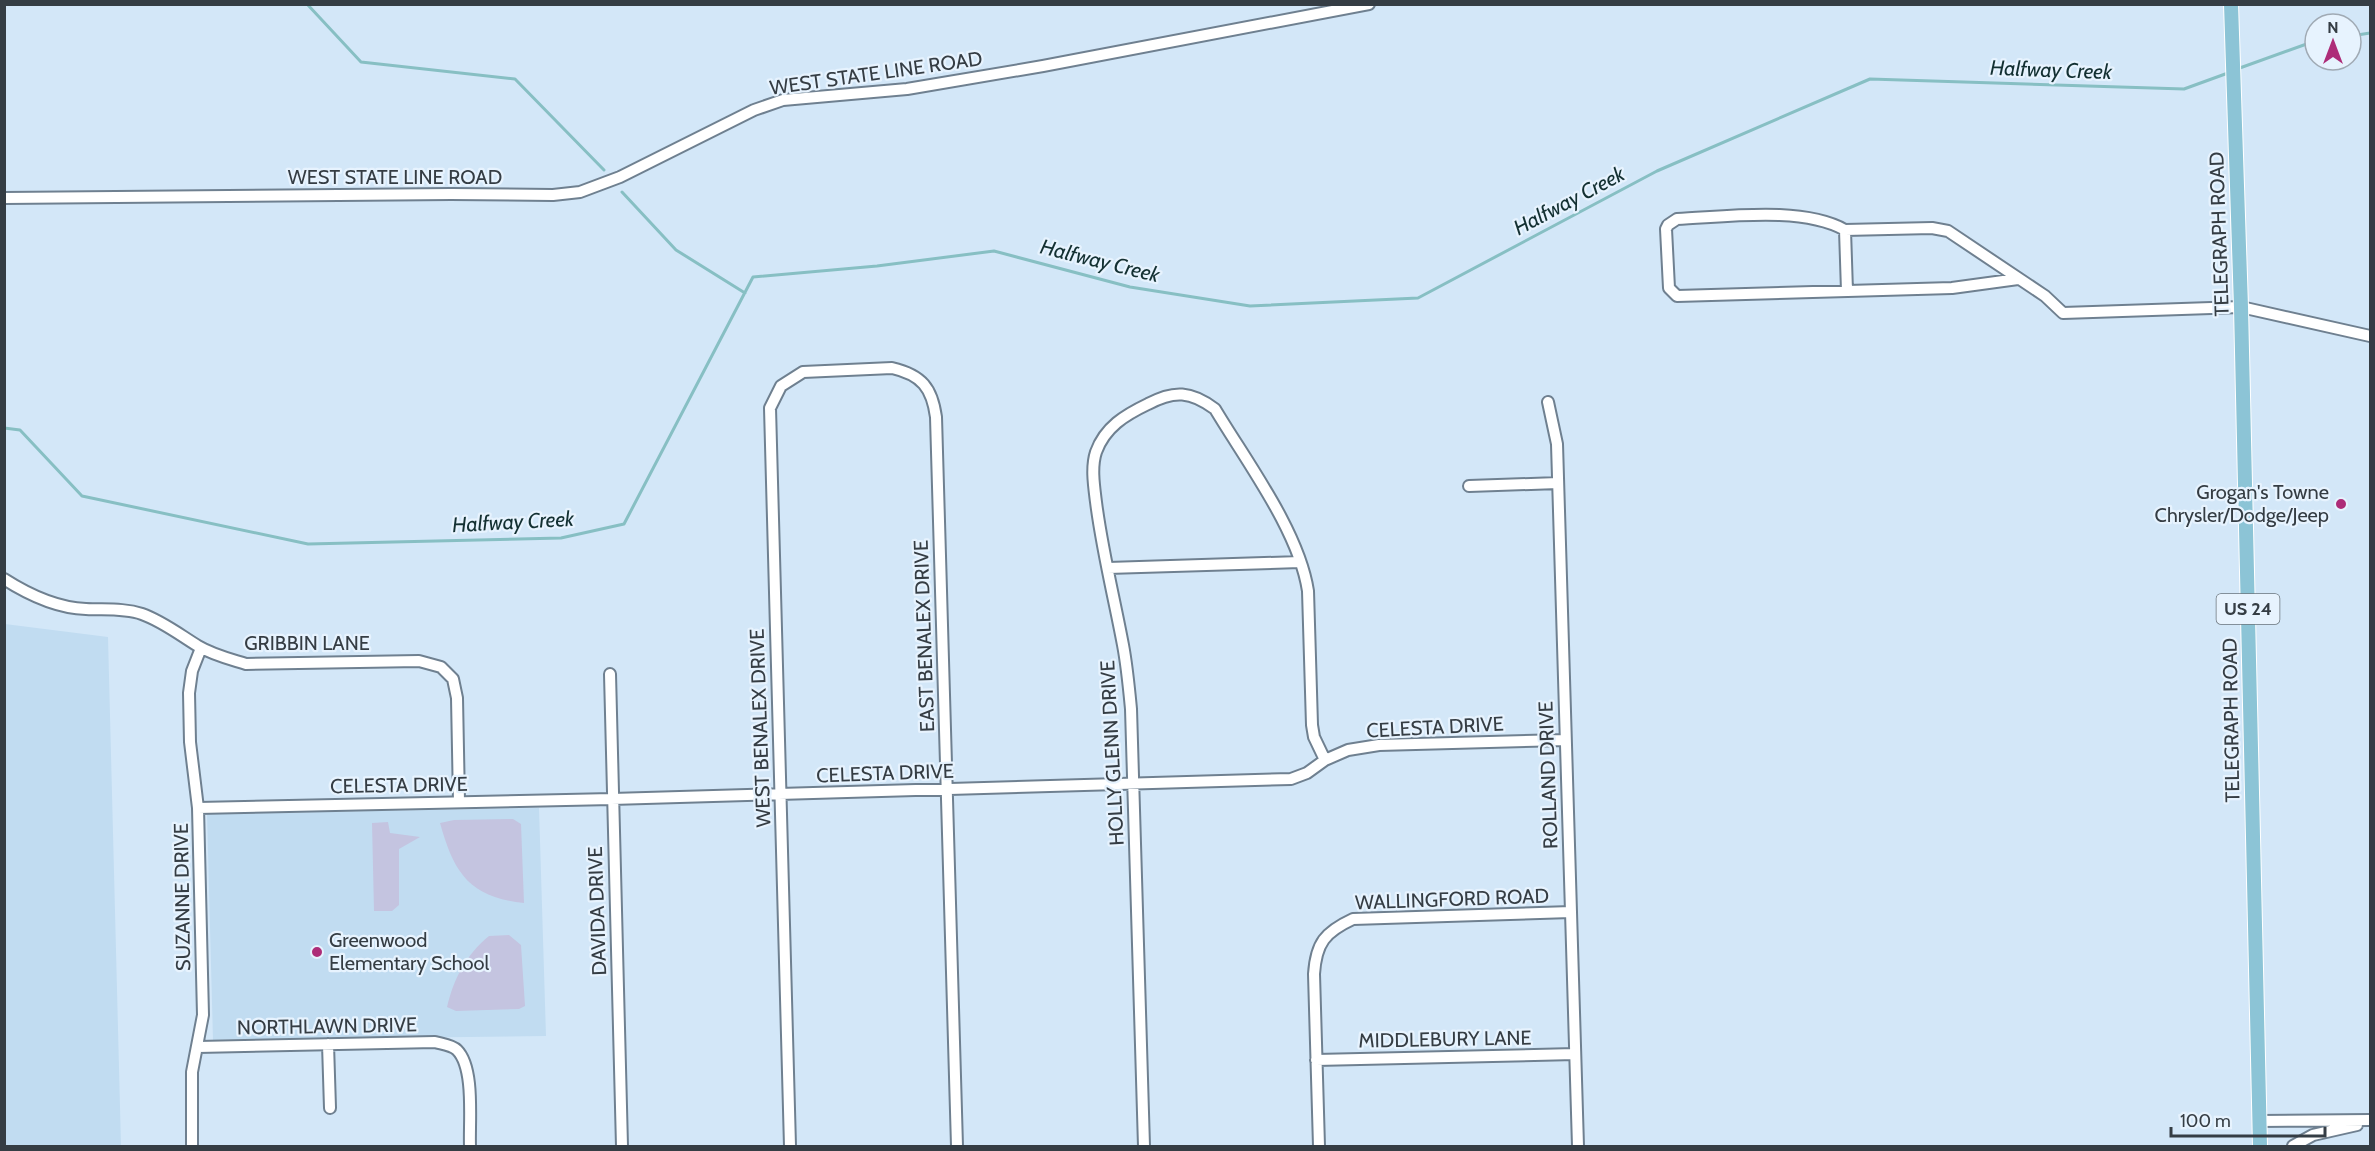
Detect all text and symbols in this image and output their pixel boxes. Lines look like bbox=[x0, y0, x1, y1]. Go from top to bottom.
north arrow bbox=[2303, 12, 2363, 72]
text: N bbox=[2327, 18, 2339, 37]
street label: WEST STATE LINE ROAD bbox=[768, 46, 984, 100]
water label: Halfway Creek bbox=[1990, 55, 2113, 84]
street label: TELEGRAPH ROAD bbox=[2204, 151, 2234, 317]
water label: Halfway Creek bbox=[1509, 160, 1629, 240]
street label: WEST STATE LINE ROAD bbox=[288, 165, 502, 189]
water label: Halfway Creek bbox=[1038, 234, 1163, 288]
place label: Grogan's Towne Chrysler/Dodge/Jeep bbox=[2155, 480, 2329, 527]
marker: Grogan's Towne Chrysler/Dodge/Jeep bbox=[2334, 497, 2348, 511]
water label: Halfway Creek bbox=[451, 506, 576, 537]
street label: EAST BENALEX DRIVE bbox=[909, 540, 939, 732]
road number: US 24 bbox=[2216, 594, 2280, 624]
street label: WEST BENALEX DRIVE bbox=[745, 628, 775, 828]
street label: GRIBBIN LANE bbox=[244, 631, 370, 655]
street label: TELEGRAPH ROAD bbox=[2218, 637, 2244, 803]
street label: HOLLY GLENN DRIVE bbox=[1095, 660, 1129, 846]
street label: ROLLAND DRIVE bbox=[1533, 701, 1563, 849]
street label: CELESTA DRIVE bbox=[1366, 711, 1504, 743]
street label: CELESTA DRIVE bbox=[816, 759, 954, 787]
street label: CELESTA DRIVE bbox=[330, 772, 468, 798]
street label: SUZANNE DRIVE bbox=[169, 823, 195, 971]
street label: DAVIDA DRIVE bbox=[583, 846, 611, 976]
street label: WALLINGFORD ROAD bbox=[1355, 884, 1549, 914]
place label: Greenwood Elementary School bbox=[329, 928, 490, 975]
marker: Greenwood Elementary School bbox=[310, 945, 324, 959]
street label: NORTHLAWN DRIVE bbox=[237, 1012, 417, 1040]
street label: MIDDLEBURY LANE bbox=[1358, 1025, 1532, 1053]
scale bar bbox=[2171, 1100, 2326, 1138]
text: 100 m bbox=[2180, 1110, 2231, 1132]

